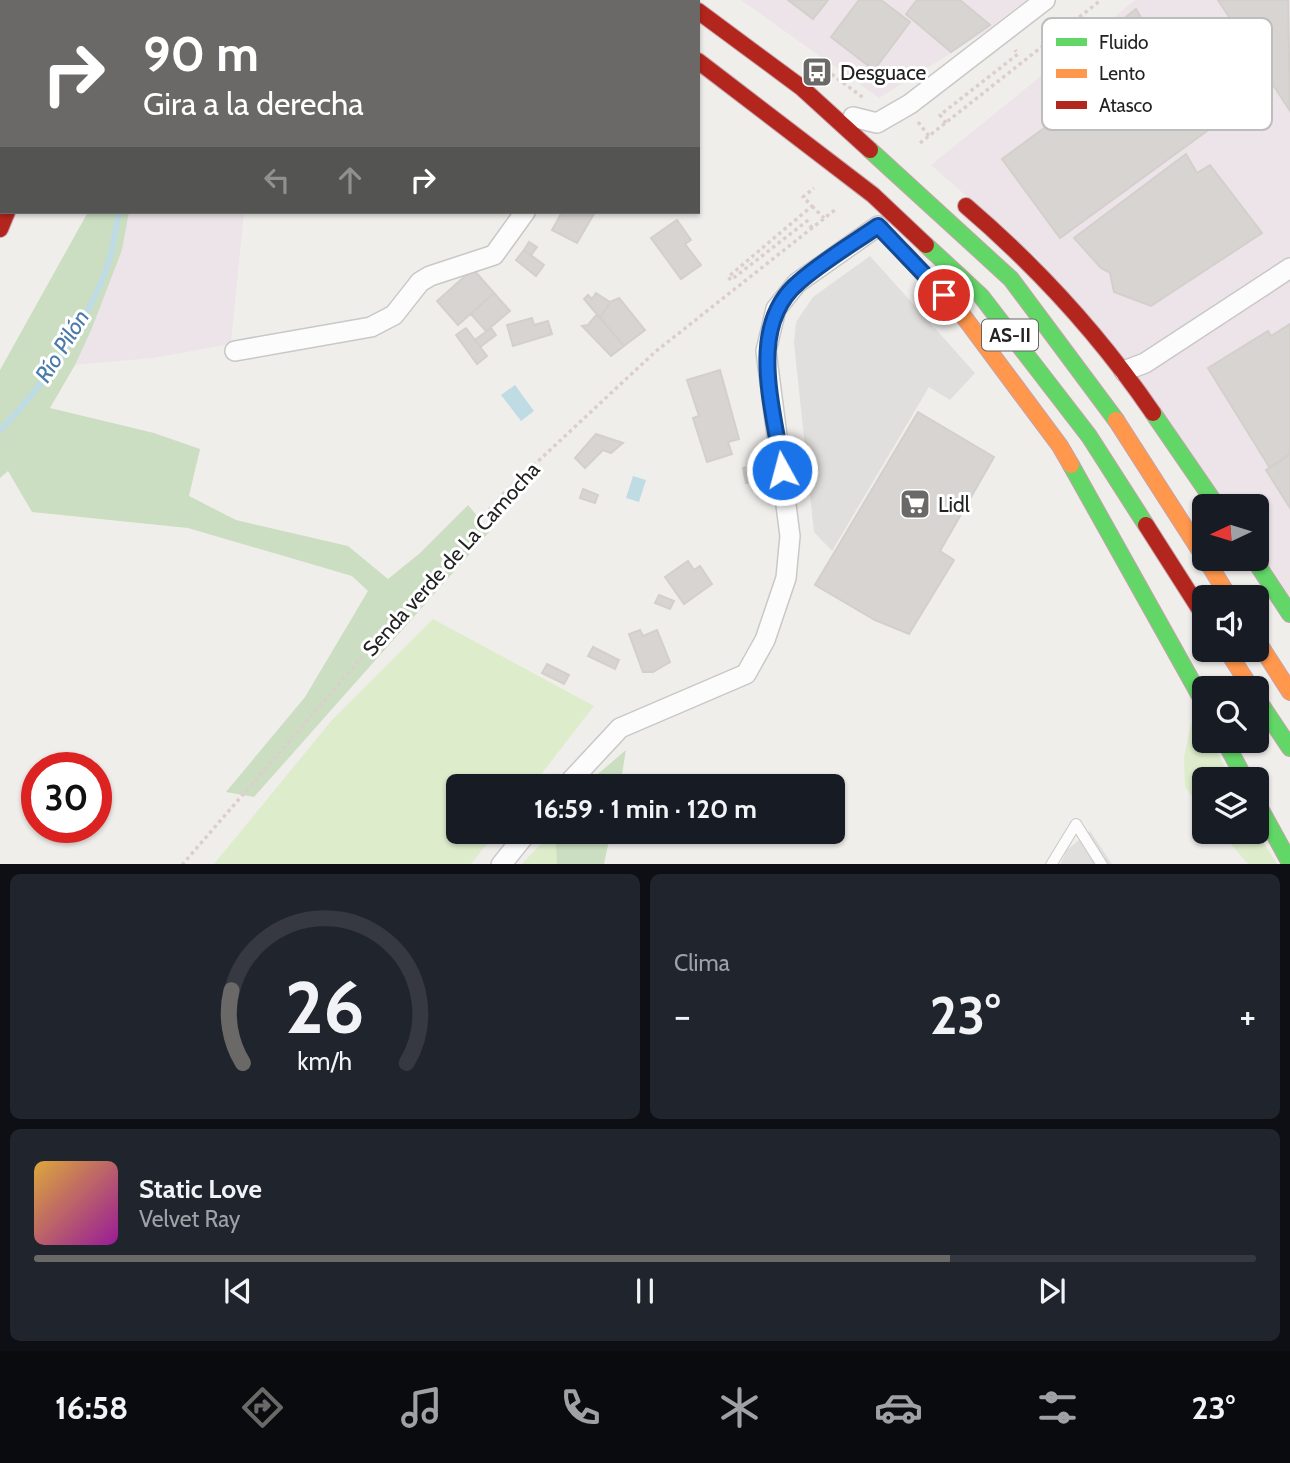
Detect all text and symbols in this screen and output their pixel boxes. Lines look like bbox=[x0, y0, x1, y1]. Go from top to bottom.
legend bbox=[1042, 18, 1272, 130]
text: 90 m bbox=[143, 24, 259, 83]
icon: right bbox=[28, 28, 119, 119]
text: Fluido bbox=[1099, 31, 1148, 54]
bus stop icon: Desguace bbox=[800, 55, 834, 89]
place label: Desguace bbox=[840, 60, 927, 85]
text: Lento bbox=[1099, 62, 1145, 85]
text: Gira a la derecha bbox=[143, 84, 364, 123]
text: Atasco bbox=[1099, 94, 1153, 117]
icon: left bbox=[258, 161, 296, 199]
icon: ahead bbox=[331, 161, 369, 199]
icon: right bbox=[404, 161, 442, 199]
pin bbox=[914, 265, 974, 325]
icon: arrive bbox=[925, 276, 963, 314]
water label: Río Pilón bbox=[29, 305, 95, 387]
road number: AS-II bbox=[982, 320, 1038, 350]
position arrow bbox=[745, 433, 819, 507]
street label: Senda verde de La Camocha bbox=[357, 457, 545, 661]
supermarket icon: Lidl bbox=[898, 487, 932, 521]
place label: Lidl bbox=[938, 492, 970, 517]
north arrow bbox=[1192, 494, 1269, 570]
map controls bbox=[1192, 494, 1269, 844]
button: sound bbox=[1192, 585, 1269, 662]
button: search bbox=[1192, 676, 1269, 753]
speed limit sign: 30 bbox=[21, 752, 112, 843]
button: layers bbox=[1192, 767, 1269, 844]
text: 16:59 · 1 min · 120 m bbox=[534, 793, 757, 825]
text: Clima bbox=[674, 949, 730, 977]
text: 26 bbox=[285, 963, 365, 1051]
text: 23° bbox=[930, 984, 1000, 1047]
text: − bbox=[674, 992, 691, 1039]
text: + bbox=[1239, 992, 1256, 1039]
text: km/h bbox=[298, 1045, 352, 1075]
text: Static Love bbox=[139, 1173, 262, 1205]
text: Velvet Ray bbox=[139, 1205, 240, 1233]
icon: previous bbox=[219, 1272, 257, 1310]
icon: pause bbox=[626, 1272, 664, 1310]
icon: next bbox=[1033, 1272, 1071, 1310]
icon: directions bbox=[238, 1383, 287, 1432]
icon: music bbox=[397, 1383, 446, 1432]
icon: phone bbox=[556, 1383, 605, 1432]
icon: climate bbox=[715, 1383, 764, 1432]
icon: car bbox=[874, 1383, 923, 1432]
icon: filters bbox=[1033, 1383, 1082, 1432]
text: 16:58 bbox=[55, 1388, 128, 1427]
text: 23° bbox=[1192, 1388, 1235, 1427]

